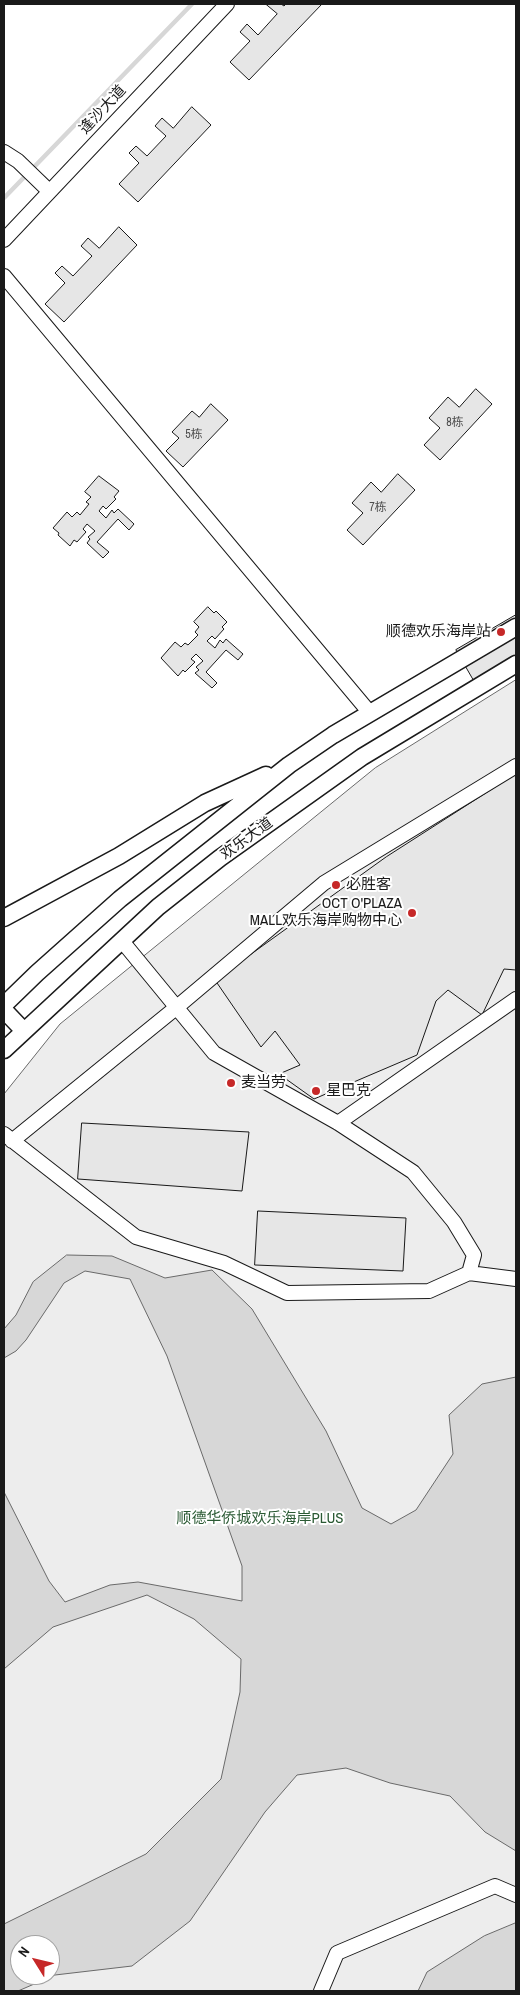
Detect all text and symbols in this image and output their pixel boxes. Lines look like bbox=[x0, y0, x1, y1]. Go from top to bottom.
street label: 逢沙大道 bbox=[76, 82, 130, 138]
house number: 8栋 bbox=[446, 416, 464, 430]
house number: 5栋 bbox=[185, 428, 203, 442]
house number: 7栋 bbox=[369, 501, 387, 515]
place label: 顺德欢乐海岸站 bbox=[386, 623, 491, 641]
marker: 顺德欢乐海岸站 bbox=[495, 626, 507, 638]
street label: 欢乐大道 bbox=[217, 814, 277, 864]
place label: 必胜客 bbox=[346, 876, 391, 894]
marker: 必胜客 bbox=[330, 879, 342, 891]
place label: OCT O'PLAZA MALL欢乐海岸购物中心 bbox=[250, 895, 402, 930]
marker: OCT O'PLAZA MALL欢乐海岸购物中心 bbox=[406, 907, 418, 919]
place label: 麦当劳 bbox=[241, 1074, 286, 1092]
marker: 麦当劳 bbox=[225, 1077, 237, 1089]
place label: 星巴克 bbox=[326, 1082, 371, 1100]
marker: 星巴克 bbox=[310, 1085, 322, 1097]
park label: 顺德华侨城欢乐海岸PLUS bbox=[176, 1510, 344, 1528]
north arrow bbox=[10, 1935, 60, 1985]
text: N bbox=[14, 1943, 33, 1960]

